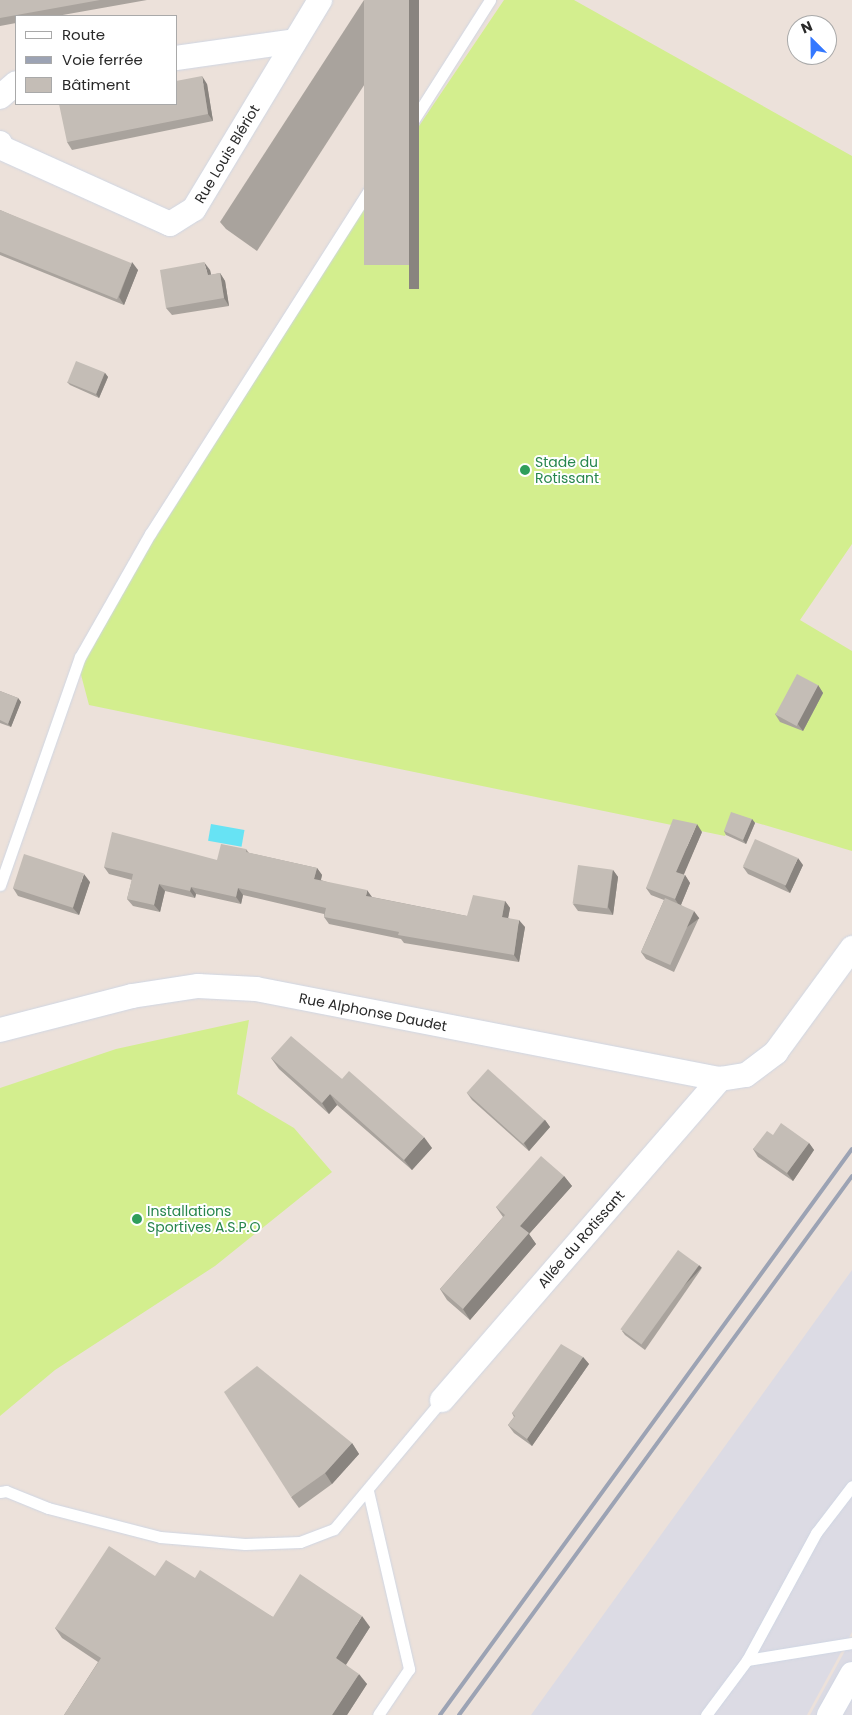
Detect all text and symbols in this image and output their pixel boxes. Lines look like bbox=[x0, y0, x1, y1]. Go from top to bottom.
legend bbox=[15, 15, 178, 105]
north arrow bbox=[787, 15, 837, 65]
text: N bbox=[798, 16, 815, 38]
text: Route bbox=[62, 24, 105, 45]
text: Voie ferrée bbox=[62, 49, 143, 70]
text: Bâtiment bbox=[62, 74, 130, 95]
street label: Rue Louis Blériot bbox=[191, 102, 263, 206]
place label: Stade du Rotissant bbox=[535, 454, 599, 487]
marker: Stade du Rotissant bbox=[519, 464, 531, 476]
street label: Rue Alphonse Daudet bbox=[298, 989, 448, 1035]
street label: Allée du Rotissant bbox=[534, 1187, 628, 1291]
place label: Installations Sportives A.S.P.O bbox=[147, 1203, 261, 1236]
marker: Installations Sportives A.S.P.O bbox=[131, 1213, 143, 1225]

